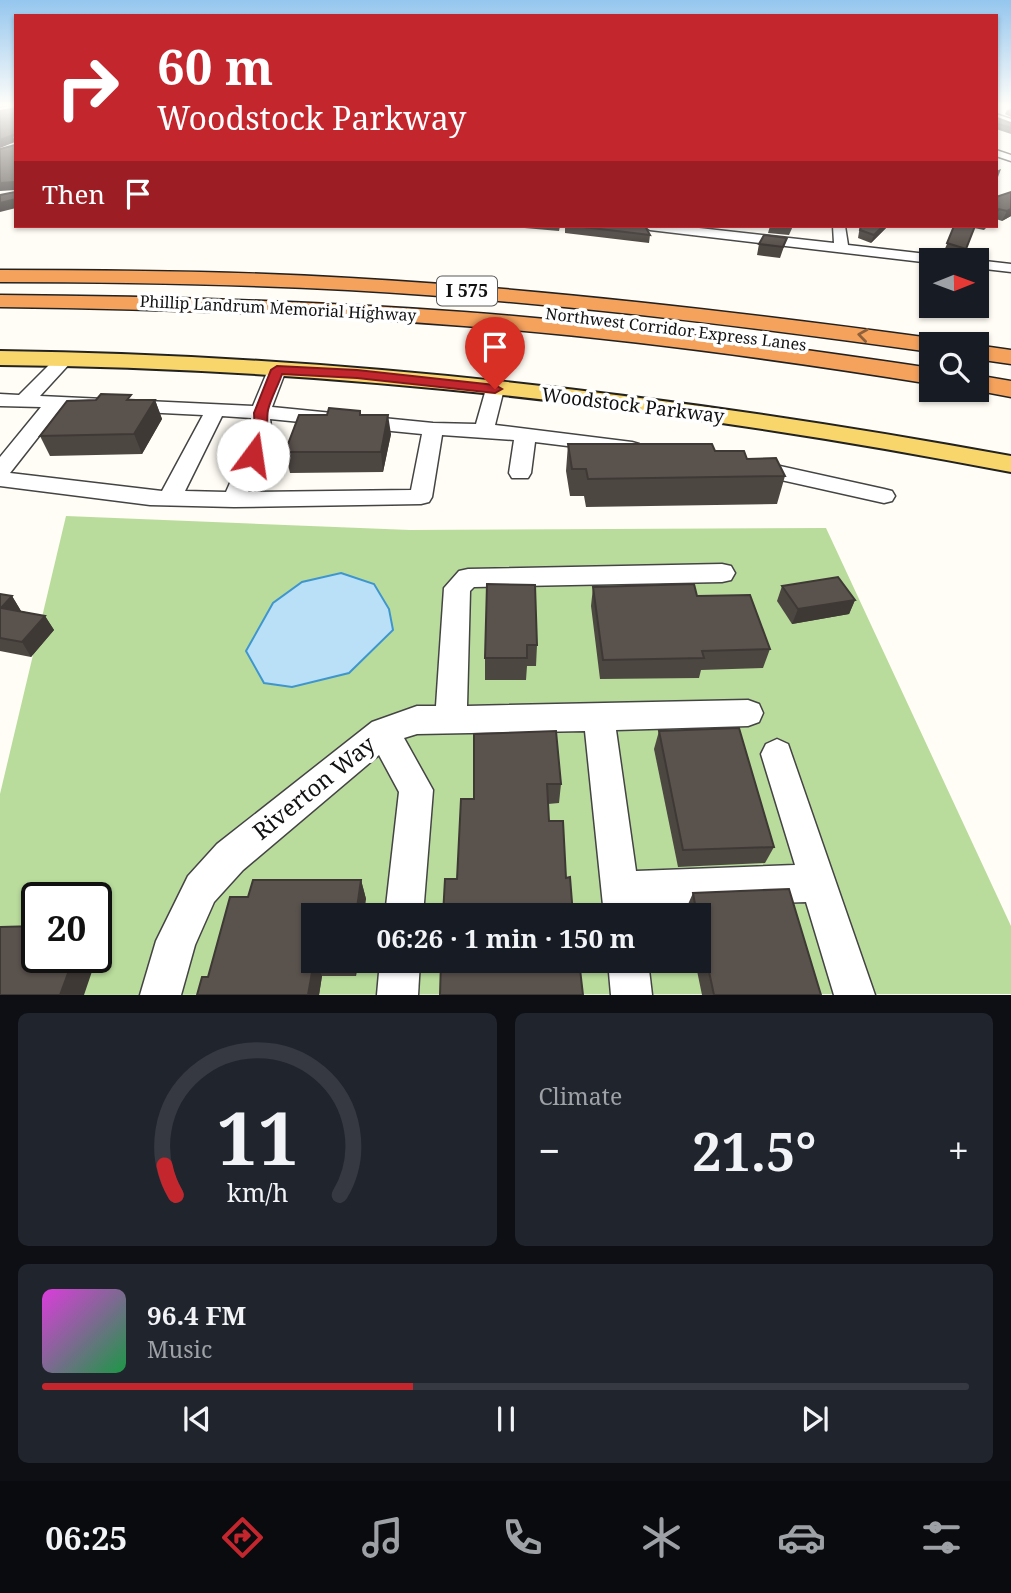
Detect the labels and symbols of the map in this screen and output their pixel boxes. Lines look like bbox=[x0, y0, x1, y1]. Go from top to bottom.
north arrow bbox=[919, 248, 989, 318]
road number: I 575 bbox=[437, 276, 497, 306]
street label: Phillip Landrum Memorial Highway bbox=[139, 290, 418, 326]
street label: Northwest Corridor Express Lanes bbox=[544, 302, 808, 356]
pin bbox=[465, 317, 525, 389]
one-way arrow bbox=[858, 328, 869, 343]
street label: Woodstock Parkway bbox=[540, 381, 726, 429]
position arrow bbox=[216, 418, 290, 492]
street label: Riverton Way bbox=[245, 728, 381, 847]
speed limit sign: 20 bbox=[21, 882, 112, 973]

